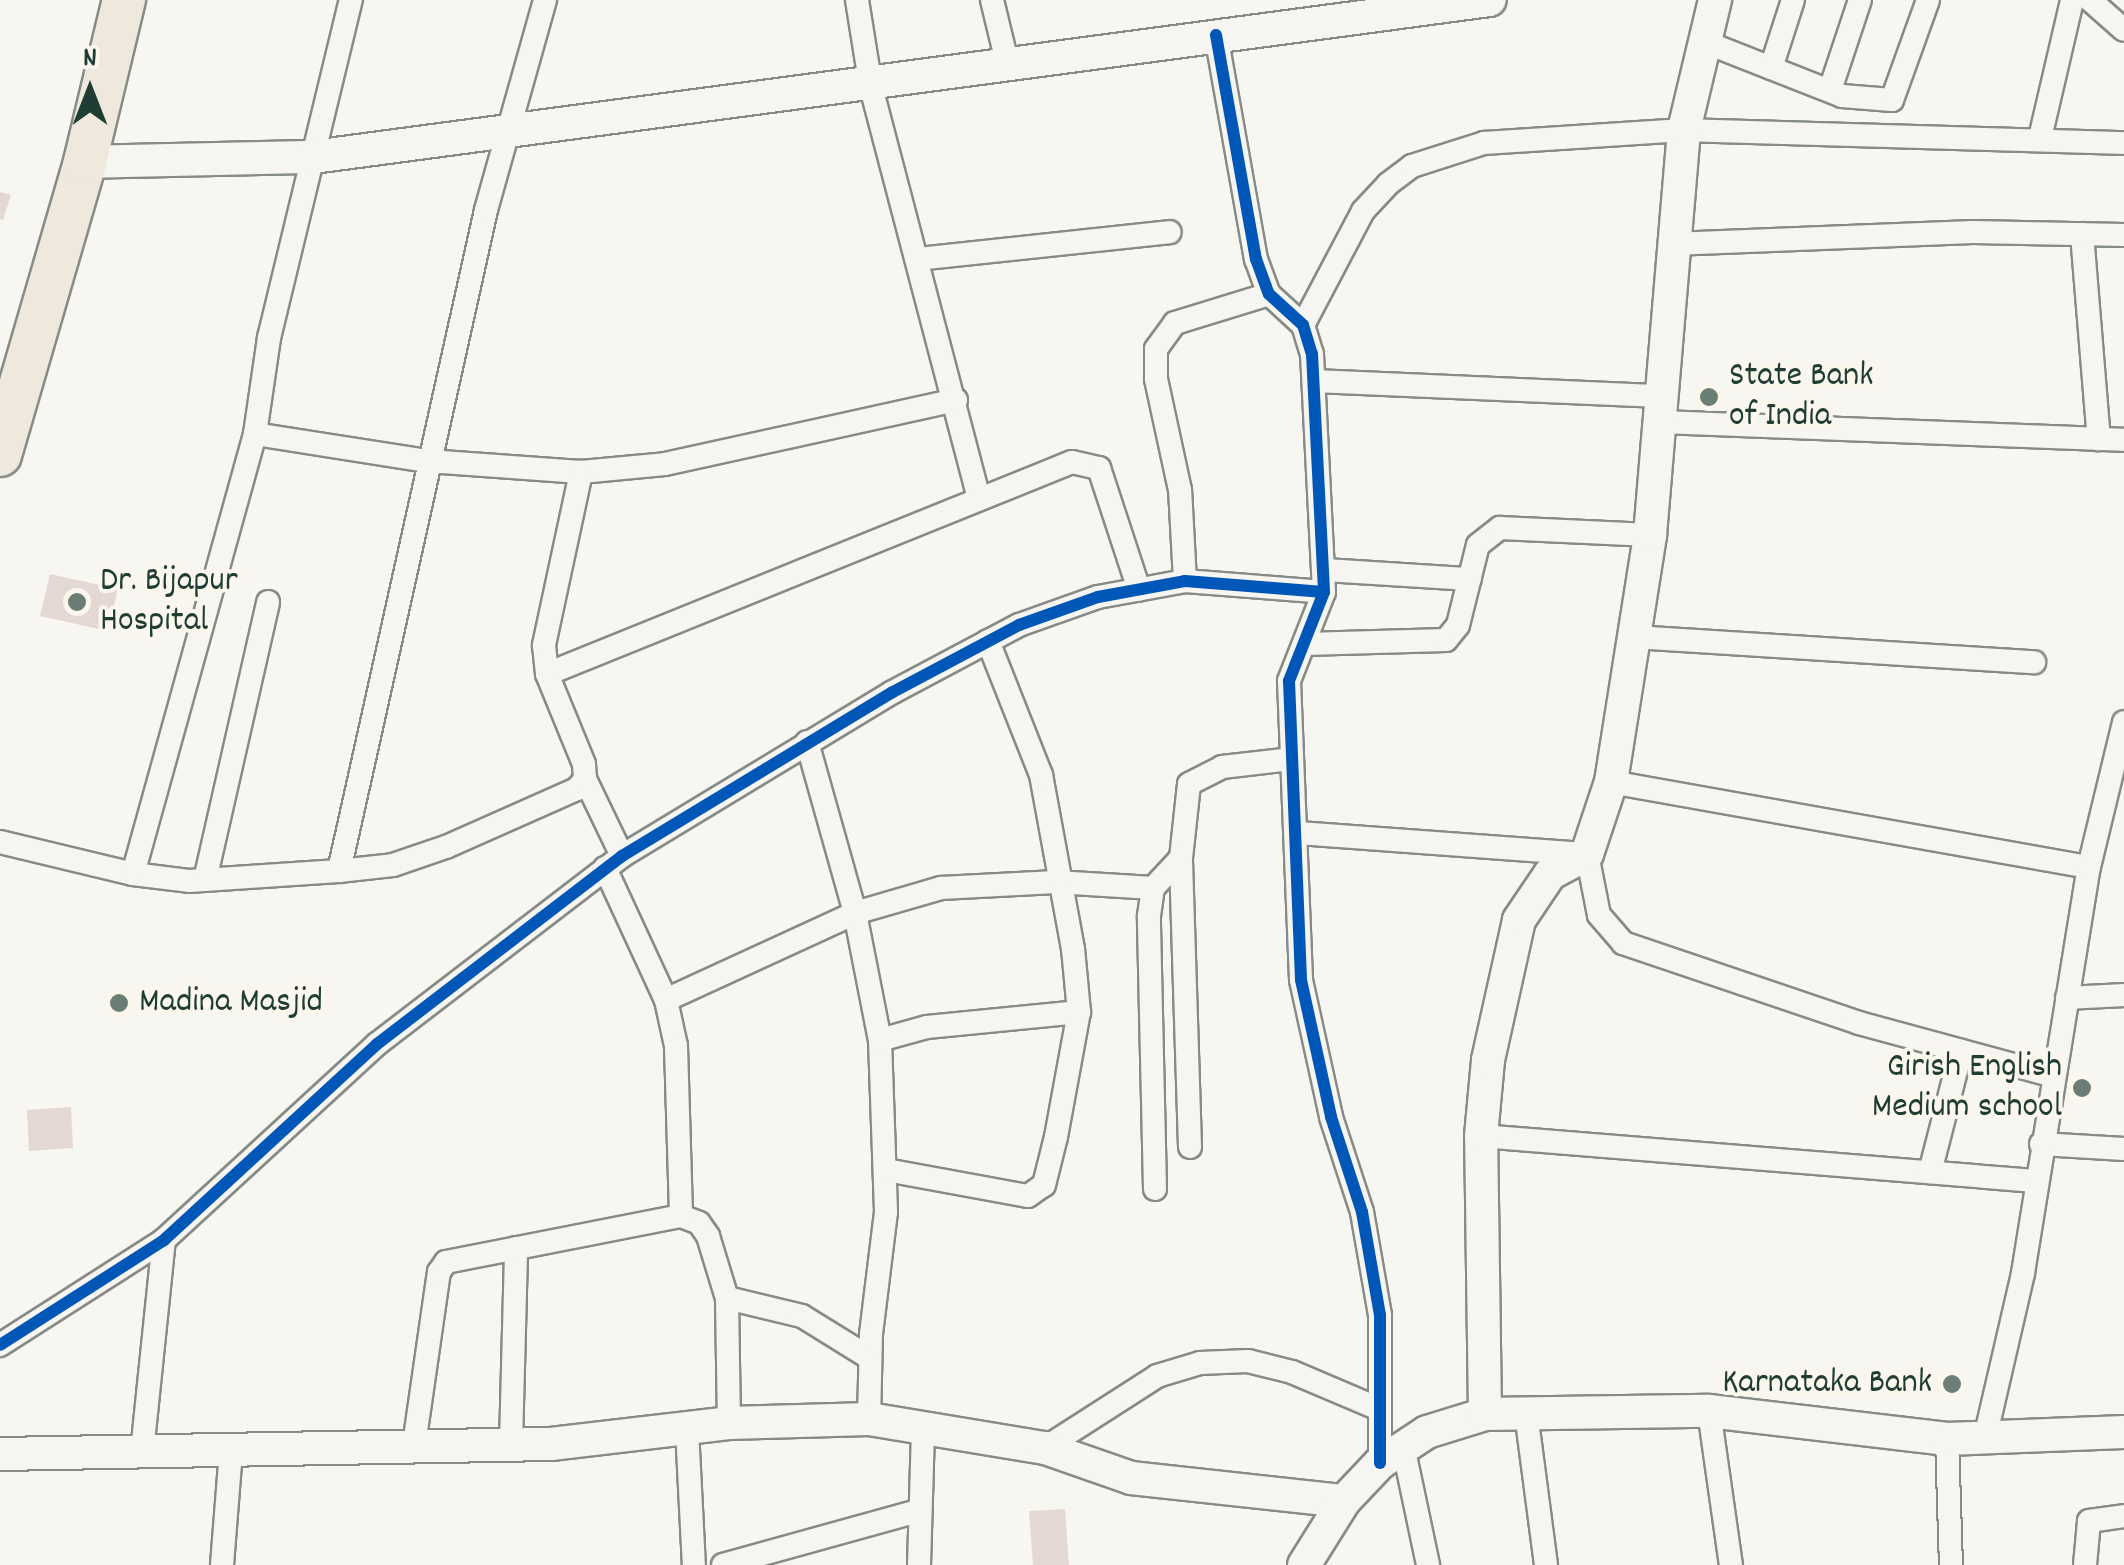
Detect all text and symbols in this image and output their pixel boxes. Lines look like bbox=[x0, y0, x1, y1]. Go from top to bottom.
north arrow bbox=[40, 40, 140, 140]
text: N bbox=[83, 40, 97, 80]
place label: State Bank of India bbox=[1729, 356, 1874, 438]
marker: State Bank of India bbox=[1698, 386, 1720, 408]
place label: Dr. Bijapur Hospital bbox=[100, 561, 238, 643]
marker: Dr. Bijapur Hospital bbox=[64, 589, 90, 615]
place label: Madina Masjid bbox=[139, 982, 323, 1024]
marker: Madina Masjid bbox=[108, 992, 130, 1014]
place label: Girish English Medium school bbox=[1872, 1047, 2062, 1129]
marker: Girish English Medium school bbox=[2071, 1077, 2093, 1099]
place label: Karnataka Bank bbox=[1722, 1363, 1932, 1405]
marker: Karnataka Bank bbox=[1941, 1373, 1963, 1395]

